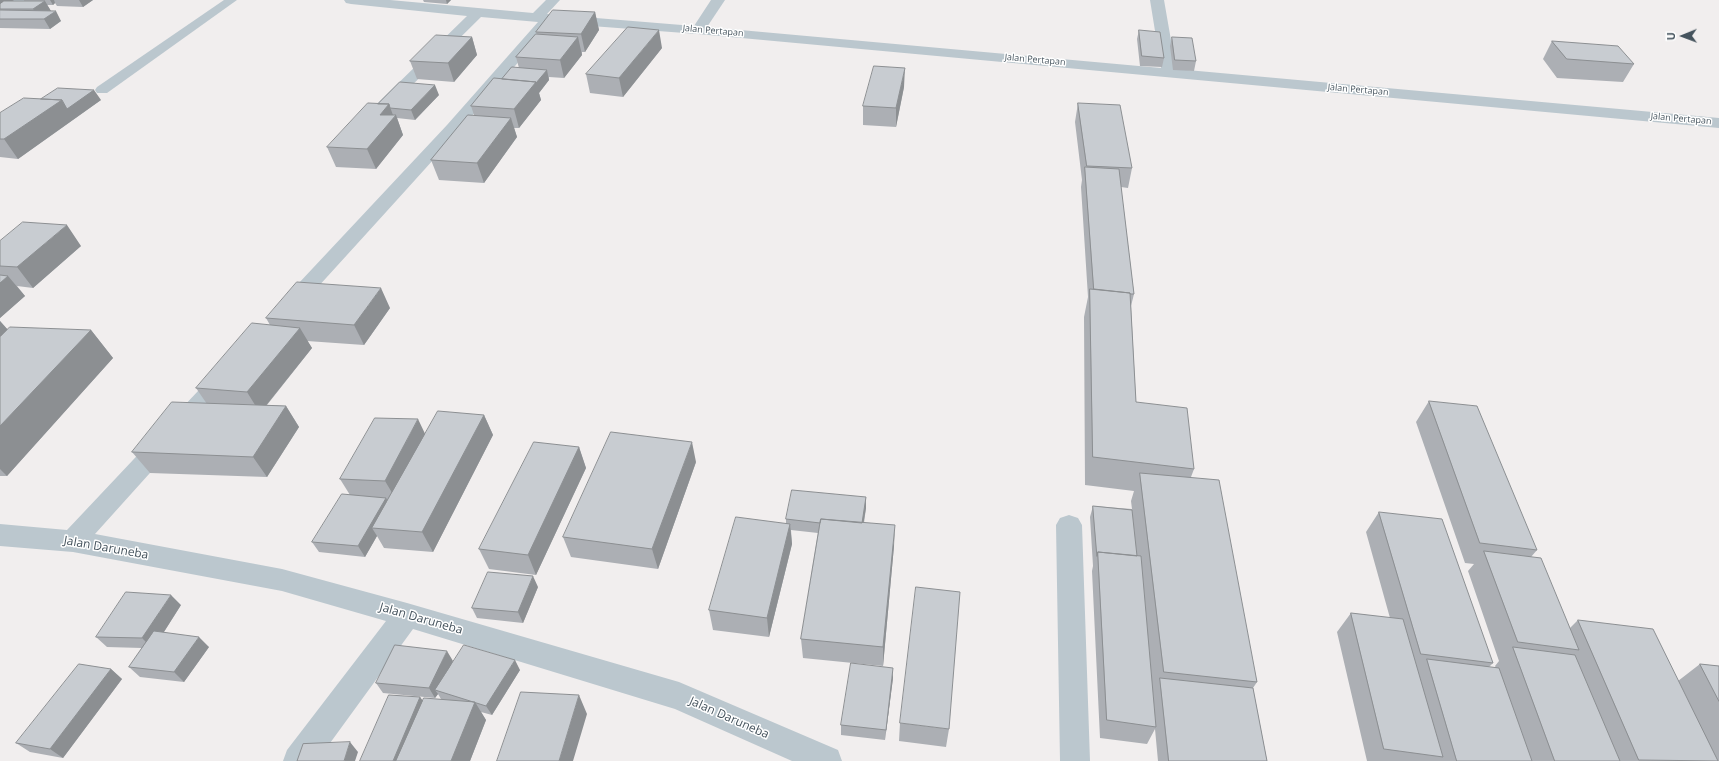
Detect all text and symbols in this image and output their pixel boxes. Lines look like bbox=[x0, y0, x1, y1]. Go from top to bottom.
north arrow bbox=[1663, 16, 1703, 56]
street label: Jalan Pertapan bbox=[682, 23, 744, 39]
text: U bbox=[1663, 32, 1678, 41]
street label: Jalan Pertapan bbox=[1004, 52, 1066, 68]
street label: Jalan Pertapan bbox=[1327, 82, 1389, 98]
street label: Jalan Pertapan bbox=[1650, 111, 1712, 127]
street label: Jalan Daruneba bbox=[62, 533, 150, 563]
street label: Jalan Daruneba bbox=[378, 600, 464, 638]
street label: Jalan Daruneba bbox=[687, 694, 771, 742]

